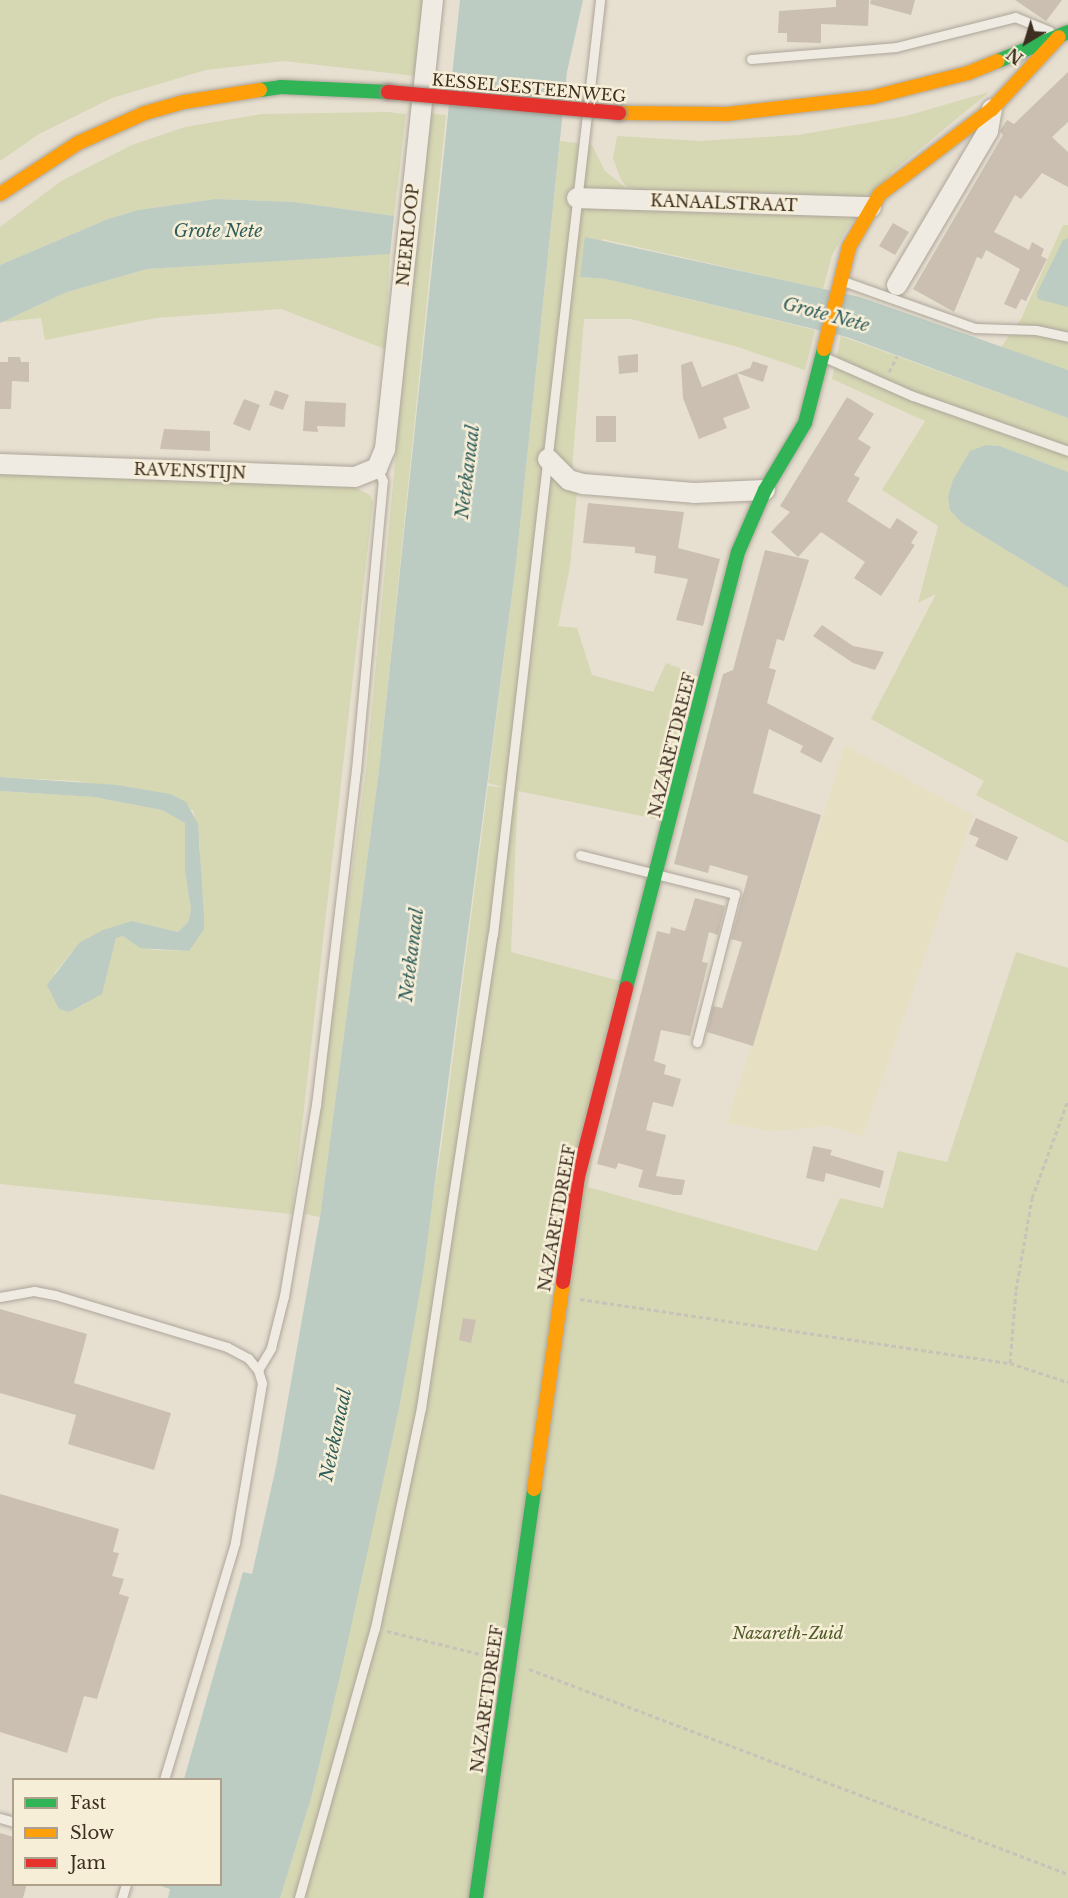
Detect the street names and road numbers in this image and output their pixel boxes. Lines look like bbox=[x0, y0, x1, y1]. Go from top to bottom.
street label: KESSELSESTEENWEG bbox=[431, 70, 627, 106]
street label: NEERLOOP bbox=[393, 183, 423, 287]
street label: KANAALSTRAAT bbox=[650, 191, 798, 215]
street label: RAVENSTIJN bbox=[133, 459, 247, 483]
street label: NAZARETDREEF bbox=[645, 670, 699, 820]
street label: NAZARETDREEF bbox=[535, 1143, 579, 1293]
street label: NAZARETDREEF bbox=[467, 1624, 507, 1774]

